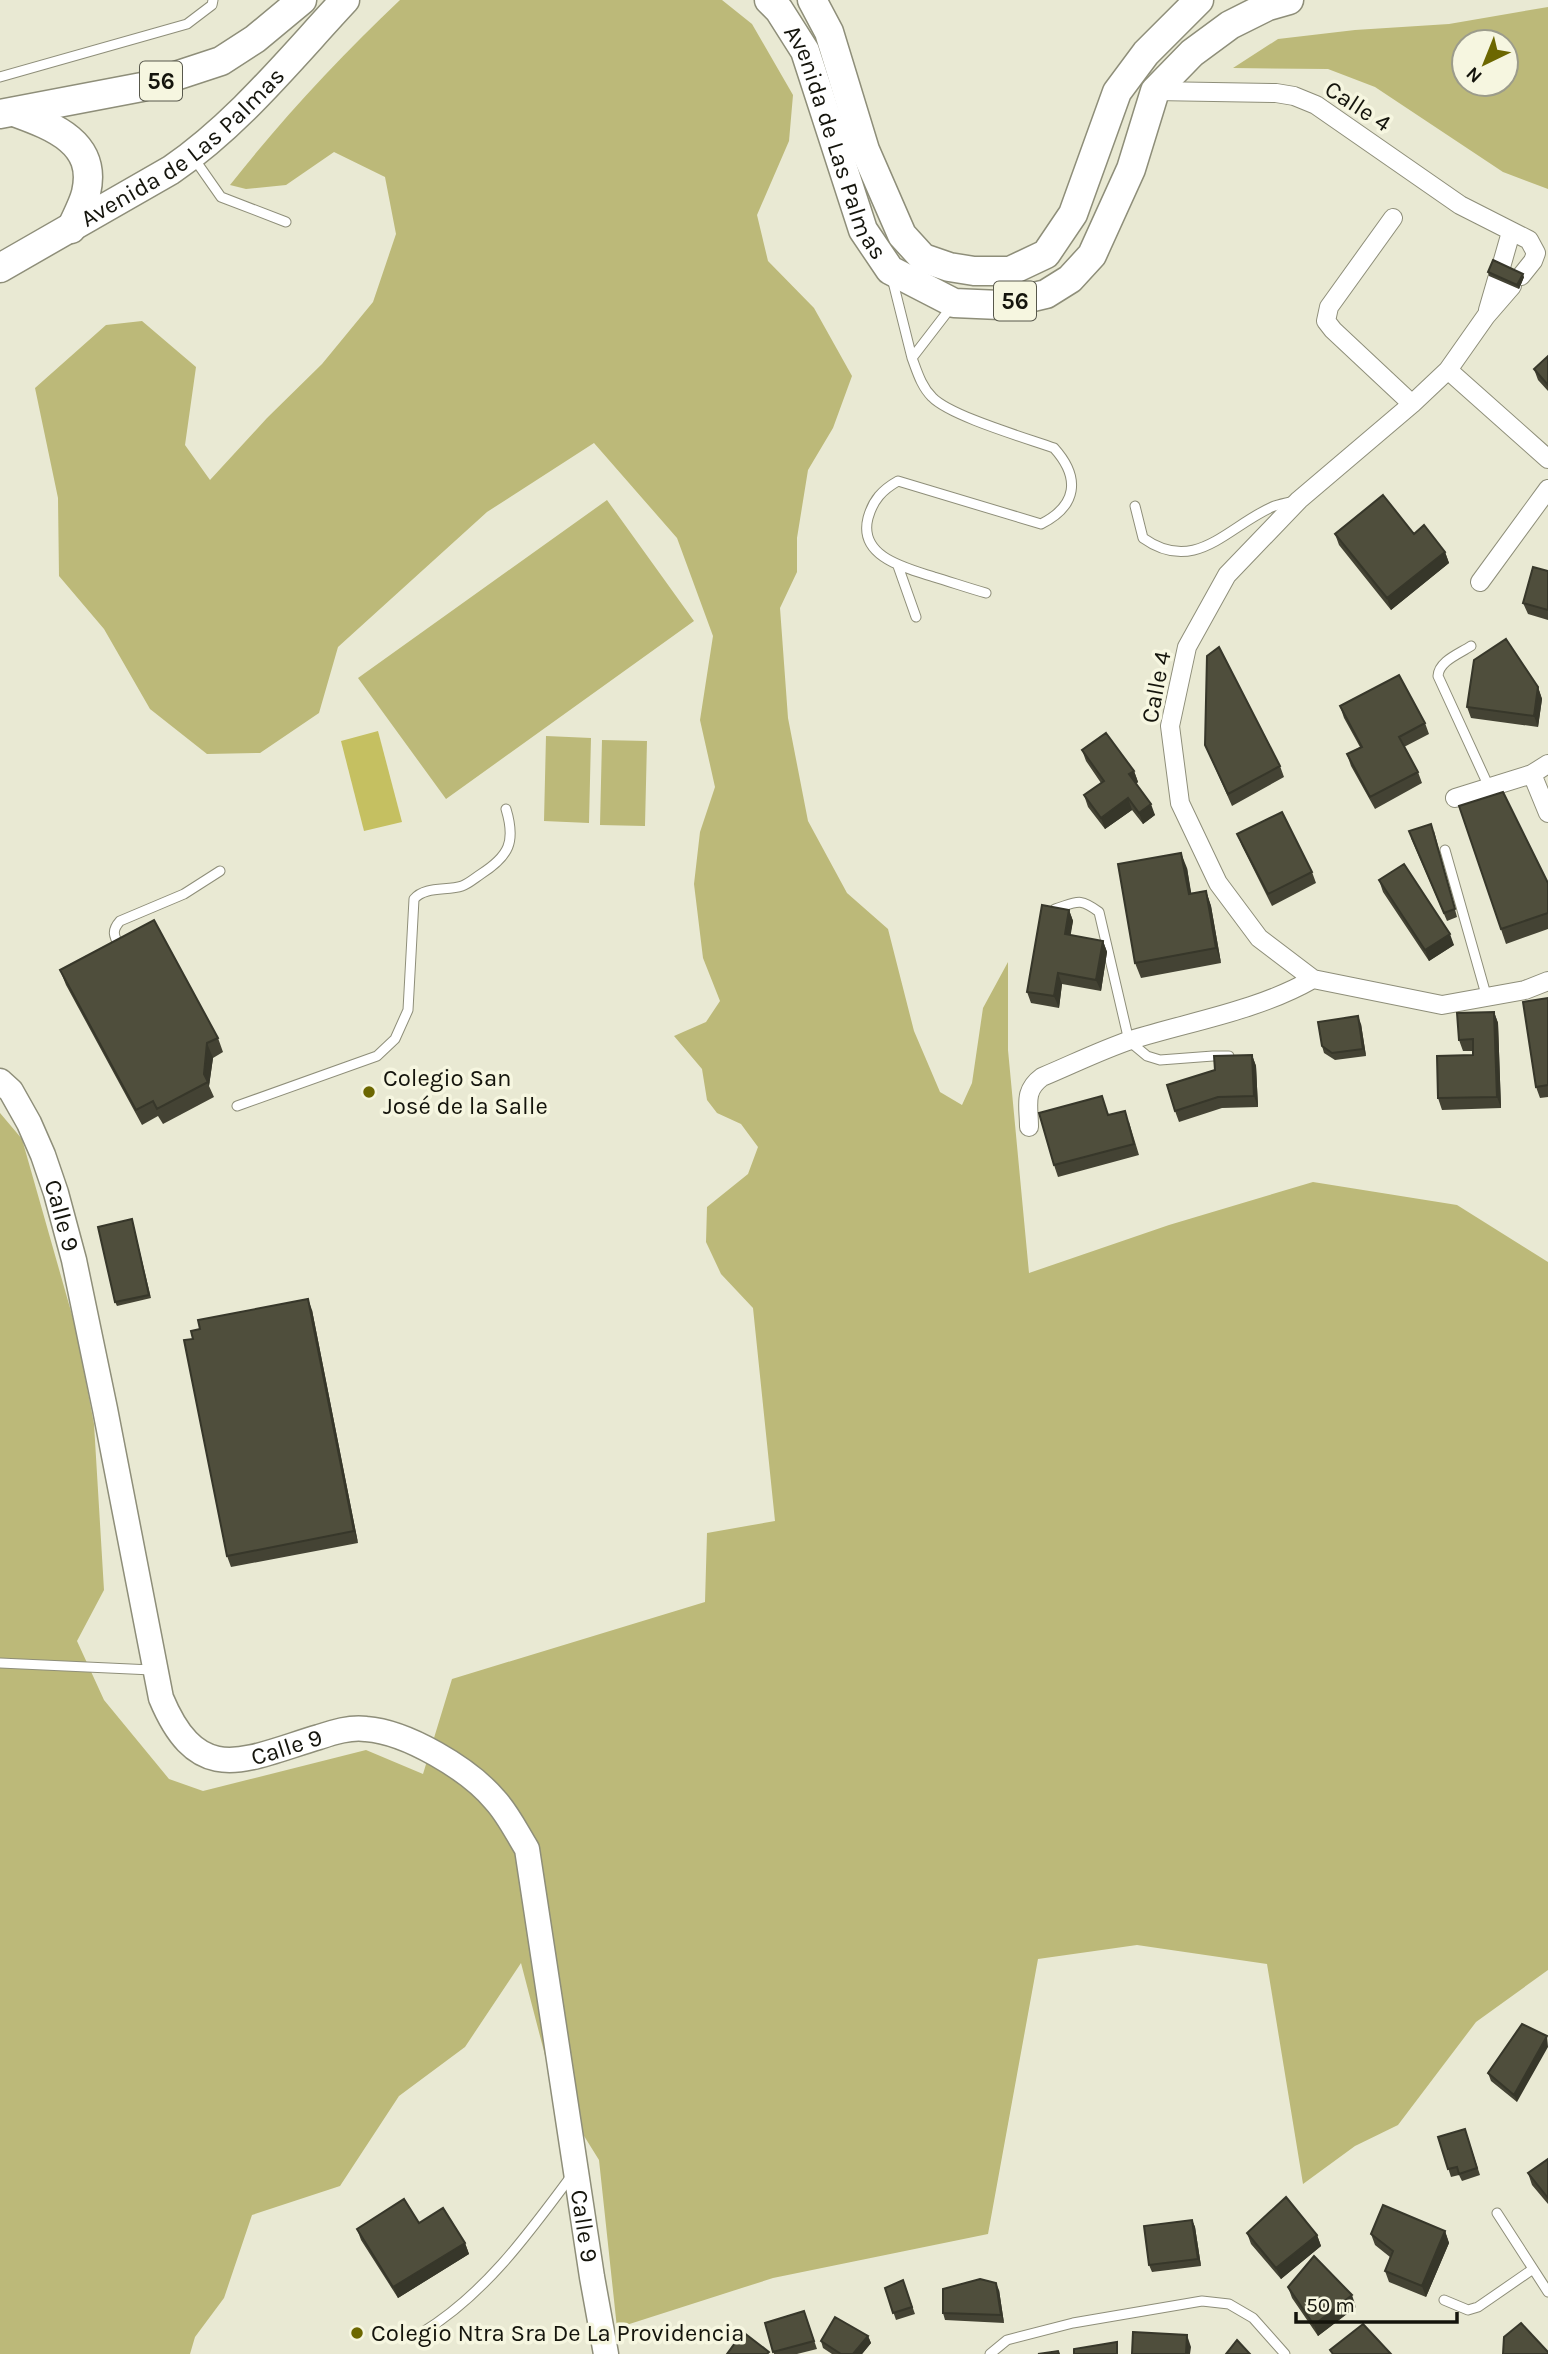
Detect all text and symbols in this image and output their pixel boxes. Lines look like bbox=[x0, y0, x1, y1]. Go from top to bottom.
street label: Avenida de Las Palmas bbox=[778, 20, 893, 265]
north arrow bbox=[1450, 28, 1520, 98]
road number: 56 bbox=[140, 61, 182, 100]
street label: Avenida de Las Palmas bbox=[76, 62, 290, 233]
text: N bbox=[1462, 62, 1487, 87]
street label: Calle 4 bbox=[1320, 74, 1396, 138]
road number: 56 bbox=[994, 282, 1036, 320]
street label: Calle 4 bbox=[1135, 649, 1177, 725]
place label: Colegio San José de la Salle bbox=[383, 1064, 548, 1120]
marker: Colegio San José de la Salle bbox=[361, 1084, 377, 1100]
street label: Calle 9 bbox=[38, 1176, 85, 1255]
street label: Calle 9 bbox=[248, 1723, 326, 1771]
street label: Calle 9 bbox=[565, 2188, 604, 2264]
scale bar bbox=[1296, 2280, 1457, 2324]
text: 50 m bbox=[1306, 2293, 1355, 2317]
place label: Colegio Ntra Sra De La Providencia bbox=[371, 2319, 745, 2347]
marker: Colegio Ntra Sra De La Providencia bbox=[349, 2325, 365, 2341]

